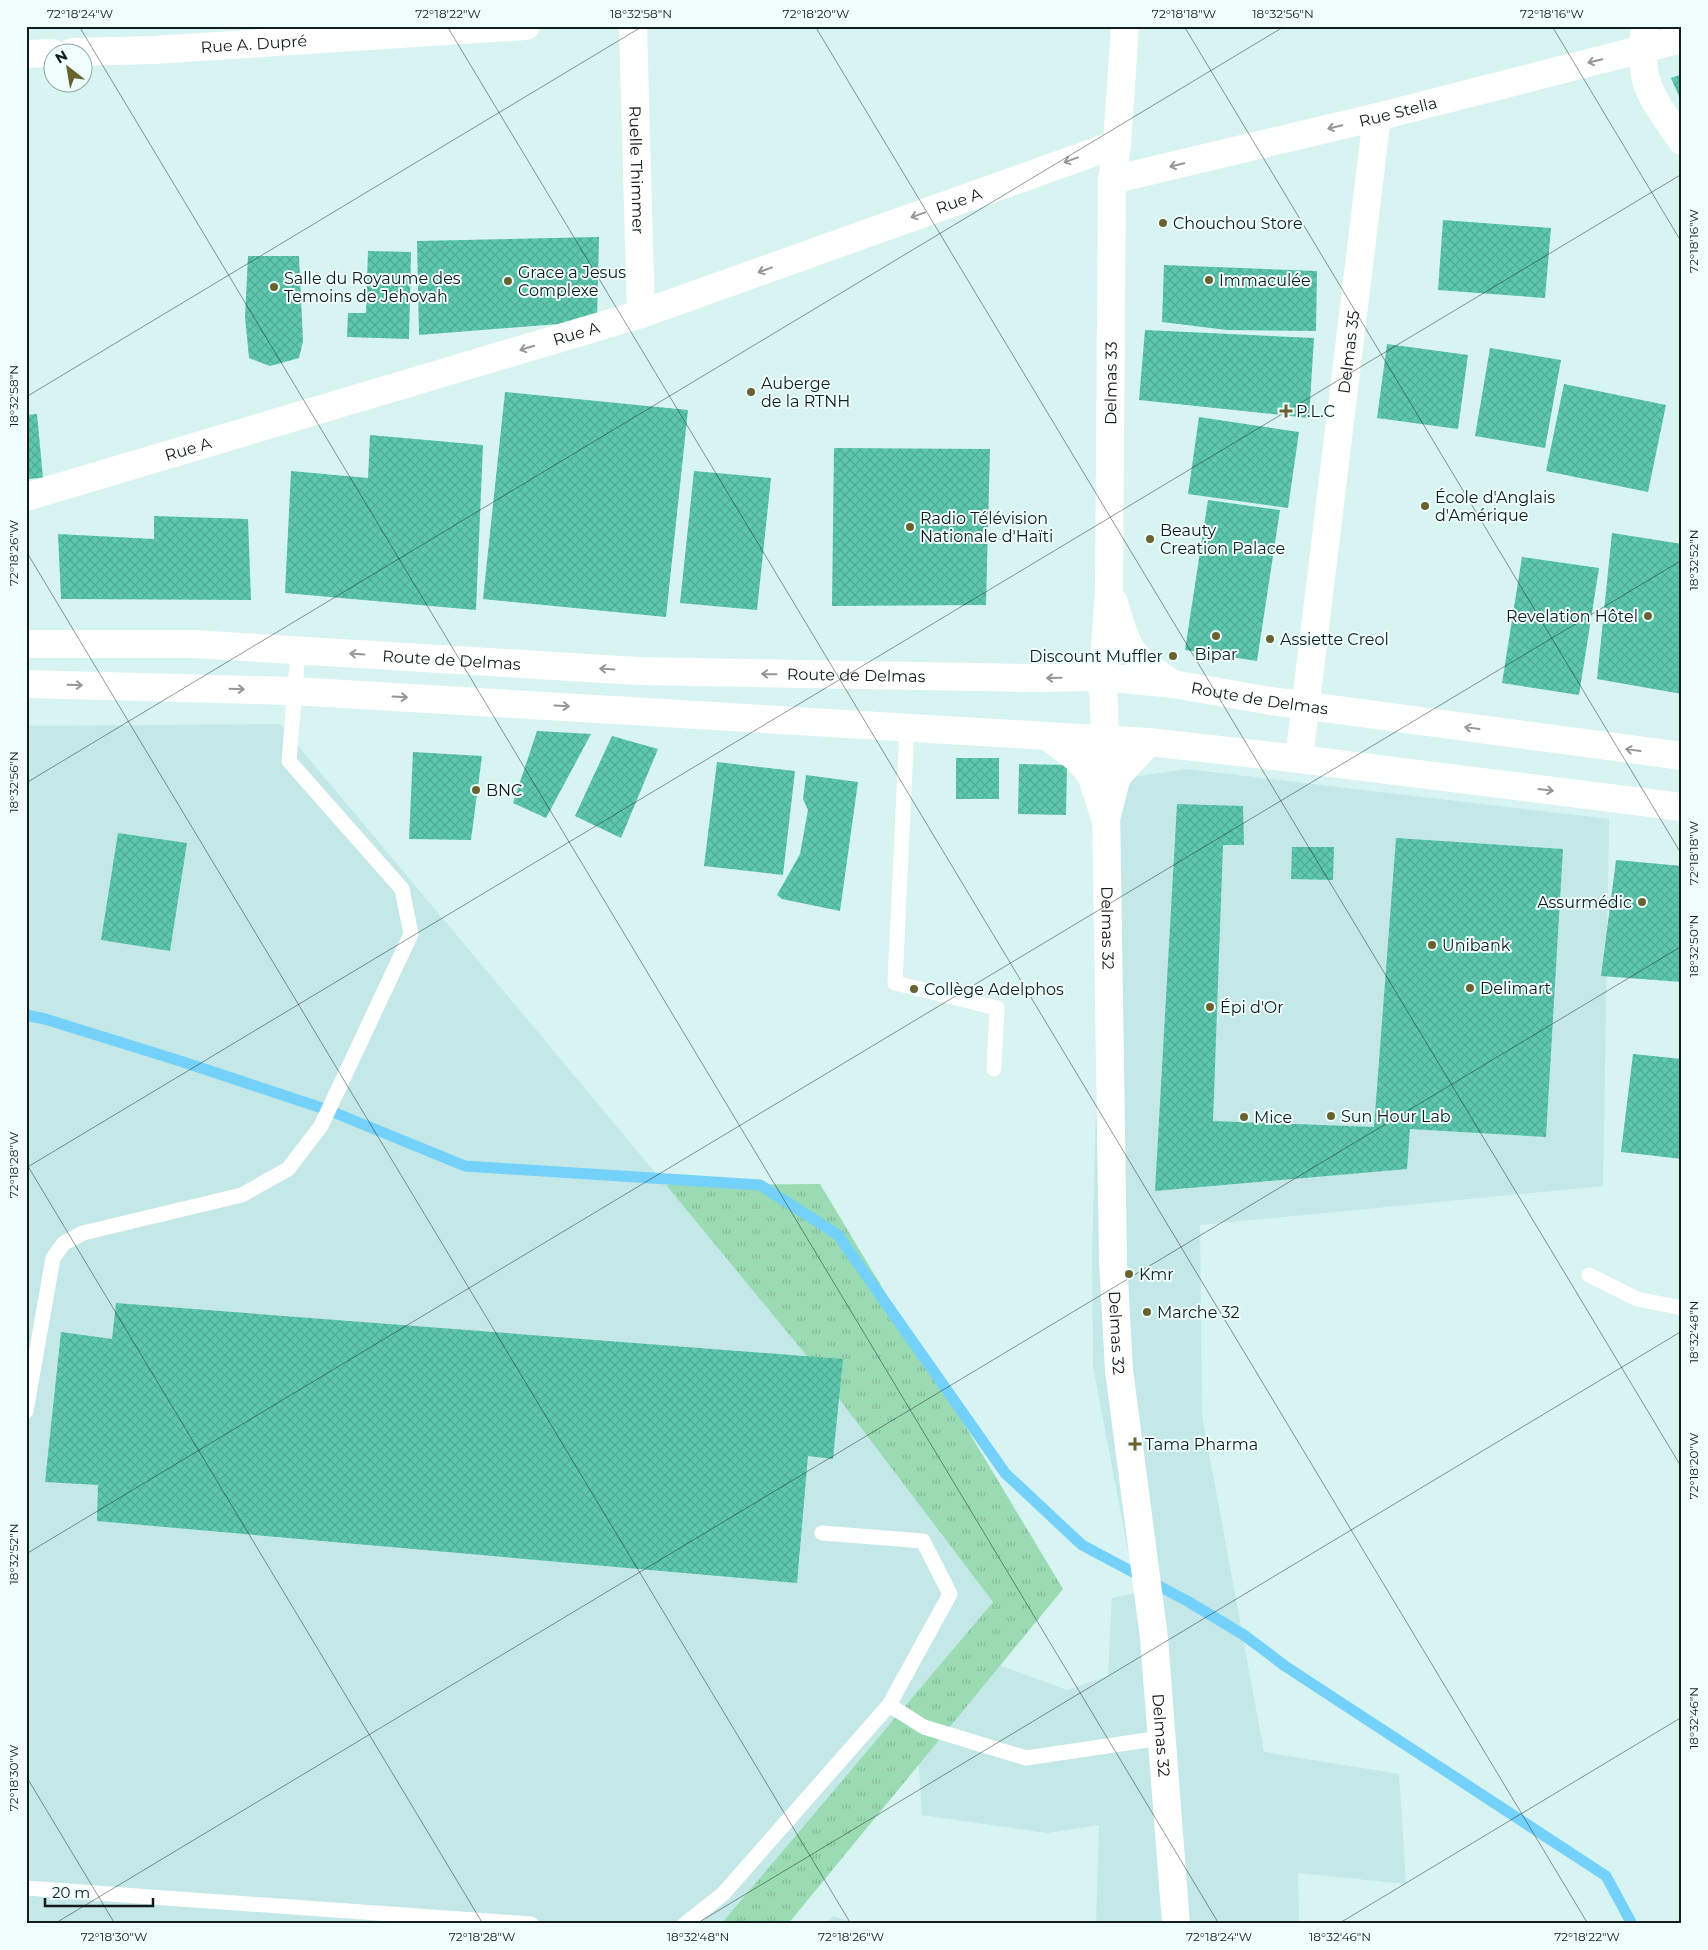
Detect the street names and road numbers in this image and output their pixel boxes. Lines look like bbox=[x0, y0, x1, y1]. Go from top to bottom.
street label: Rue A. Dupré bbox=[200, 31, 308, 57]
street label: Rue Stella bbox=[1357, 93, 1439, 131]
street label: Ruelle Thimmer bbox=[625, 105, 648, 235]
street label: Rue A bbox=[933, 184, 985, 218]
street label: Delmas 35 bbox=[1334, 309, 1363, 395]
street label: Rue A bbox=[551, 318, 602, 350]
street label: Delmas 33 bbox=[1101, 341, 1121, 425]
street label: Rue A bbox=[163, 433, 214, 465]
street label: Route de Delmas bbox=[382, 646, 521, 674]
street label: Route de Delmas bbox=[787, 665, 926, 686]
street label: Route de Delmas bbox=[1189, 678, 1329, 719]
street label: Delmas 32 bbox=[1097, 886, 1118, 970]
street label: Delmas 32 bbox=[1105, 1291, 1129, 1376]
street label: Delmas 32 bbox=[1148, 1693, 1174, 1778]

